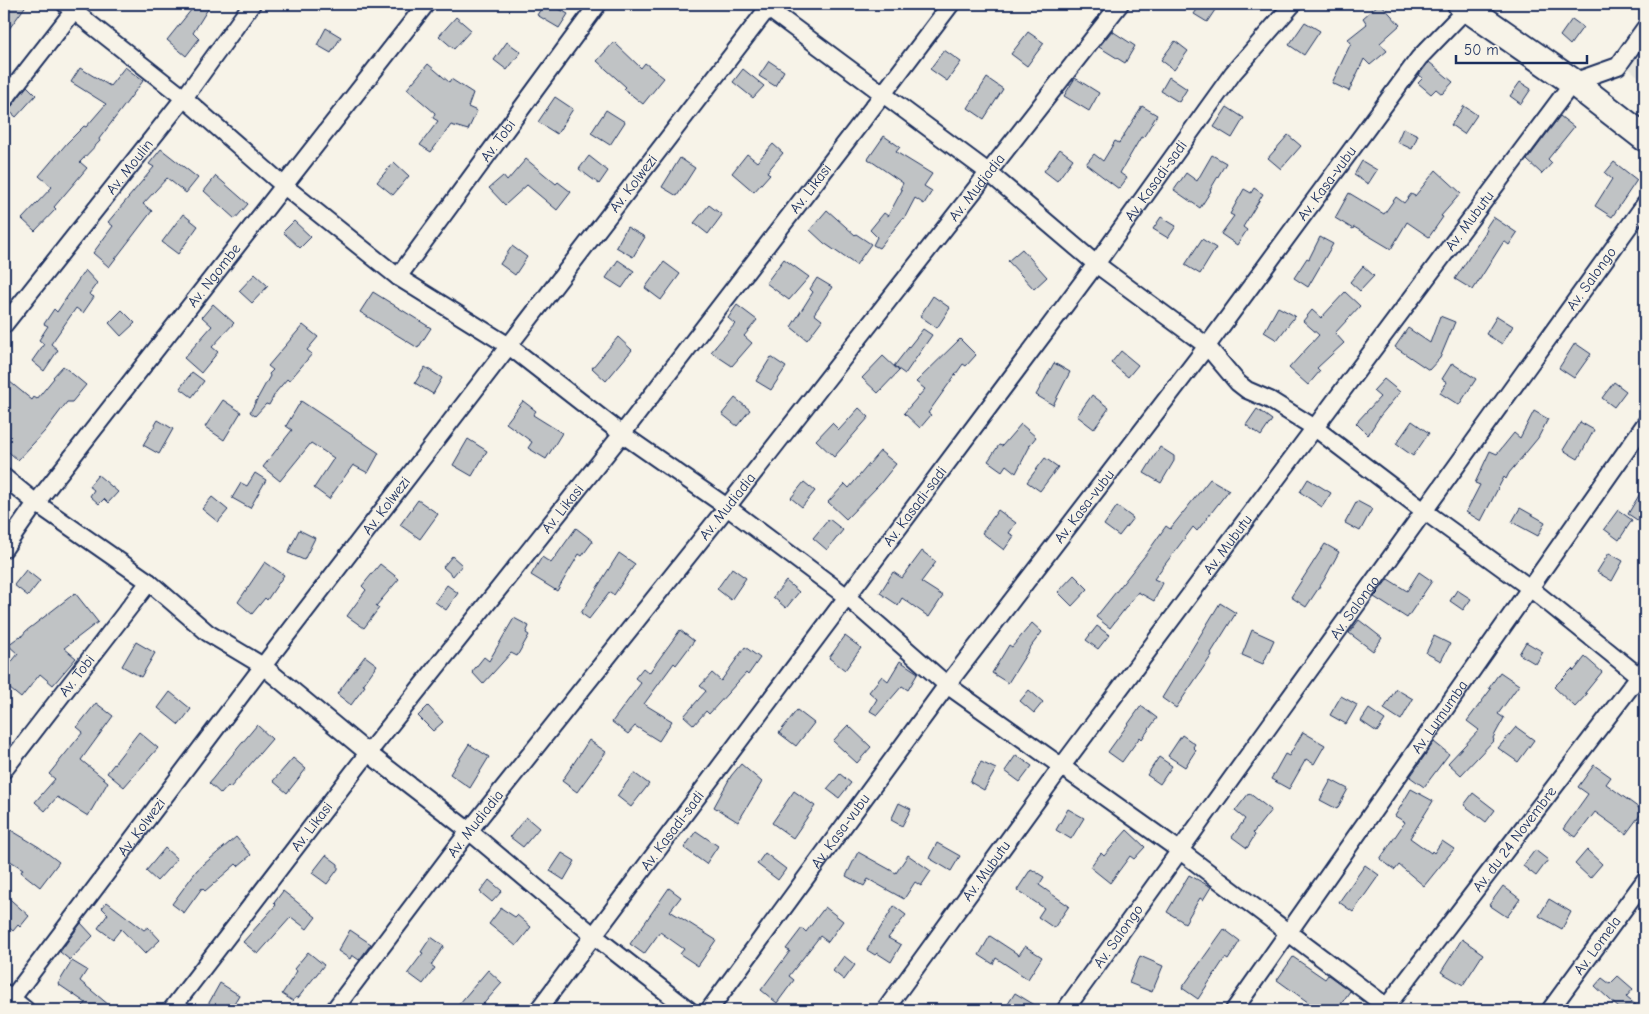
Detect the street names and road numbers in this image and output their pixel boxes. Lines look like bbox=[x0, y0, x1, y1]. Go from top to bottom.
street label: Av. Tobi bbox=[476, 116, 519, 165]
street label: Av. Moulin bbox=[102, 135, 157, 198]
street label: Av. Kasadi-sadi bbox=[1121, 137, 1191, 225]
street label: Av. Kasa-vubu bbox=[1293, 143, 1360, 224]
street label: Av. Mudiadia bbox=[945, 150, 1009, 225]
street label: Av. Kolwezi bbox=[605, 151, 661, 216]
street label: Av. Likasi bbox=[786, 160, 835, 217]
street label: Av. Mubutu bbox=[1441, 187, 1498, 254]
street label: Av. Ngombe bbox=[183, 239, 245, 311]
street label: Av. Salongo bbox=[1562, 243, 1620, 314]
street label: Av. Kasadi-sadi bbox=[879, 463, 950, 550]
street label: Av. Kasa-vubu bbox=[1050, 466, 1118, 547]
street label: Av. Mudiadia bbox=[695, 469, 759, 544]
street label: Av. Kolwezi bbox=[358, 473, 414, 538]
street label: Av. Likasi bbox=[537, 481, 587, 537]
street label: Av. Mubutu bbox=[1199, 511, 1256, 578]
street label: Av. Salongo bbox=[1326, 572, 1384, 643]
street label: Av. Tobi bbox=[55, 651, 98, 700]
street label: Av. Lumumba bbox=[1408, 677, 1472, 757]
street label: Av. du 24 Novembre bbox=[1469, 782, 1561, 895]
street label: Av. Mudiadia bbox=[443, 786, 507, 861]
street label: Av. Kasadi-sadi bbox=[636, 787, 708, 874]
street label: Av. Kasa-vubu bbox=[807, 790, 873, 872]
street label: Av. Kolwezi bbox=[114, 794, 169, 860]
street label: Av. Likasi bbox=[287, 798, 336, 855]
street label: Av. Mubutu bbox=[958, 837, 1014, 904]
street label: Av. Salongo bbox=[1089, 901, 1147, 971]
street label: Av. Lomela bbox=[1570, 912, 1625, 978]

